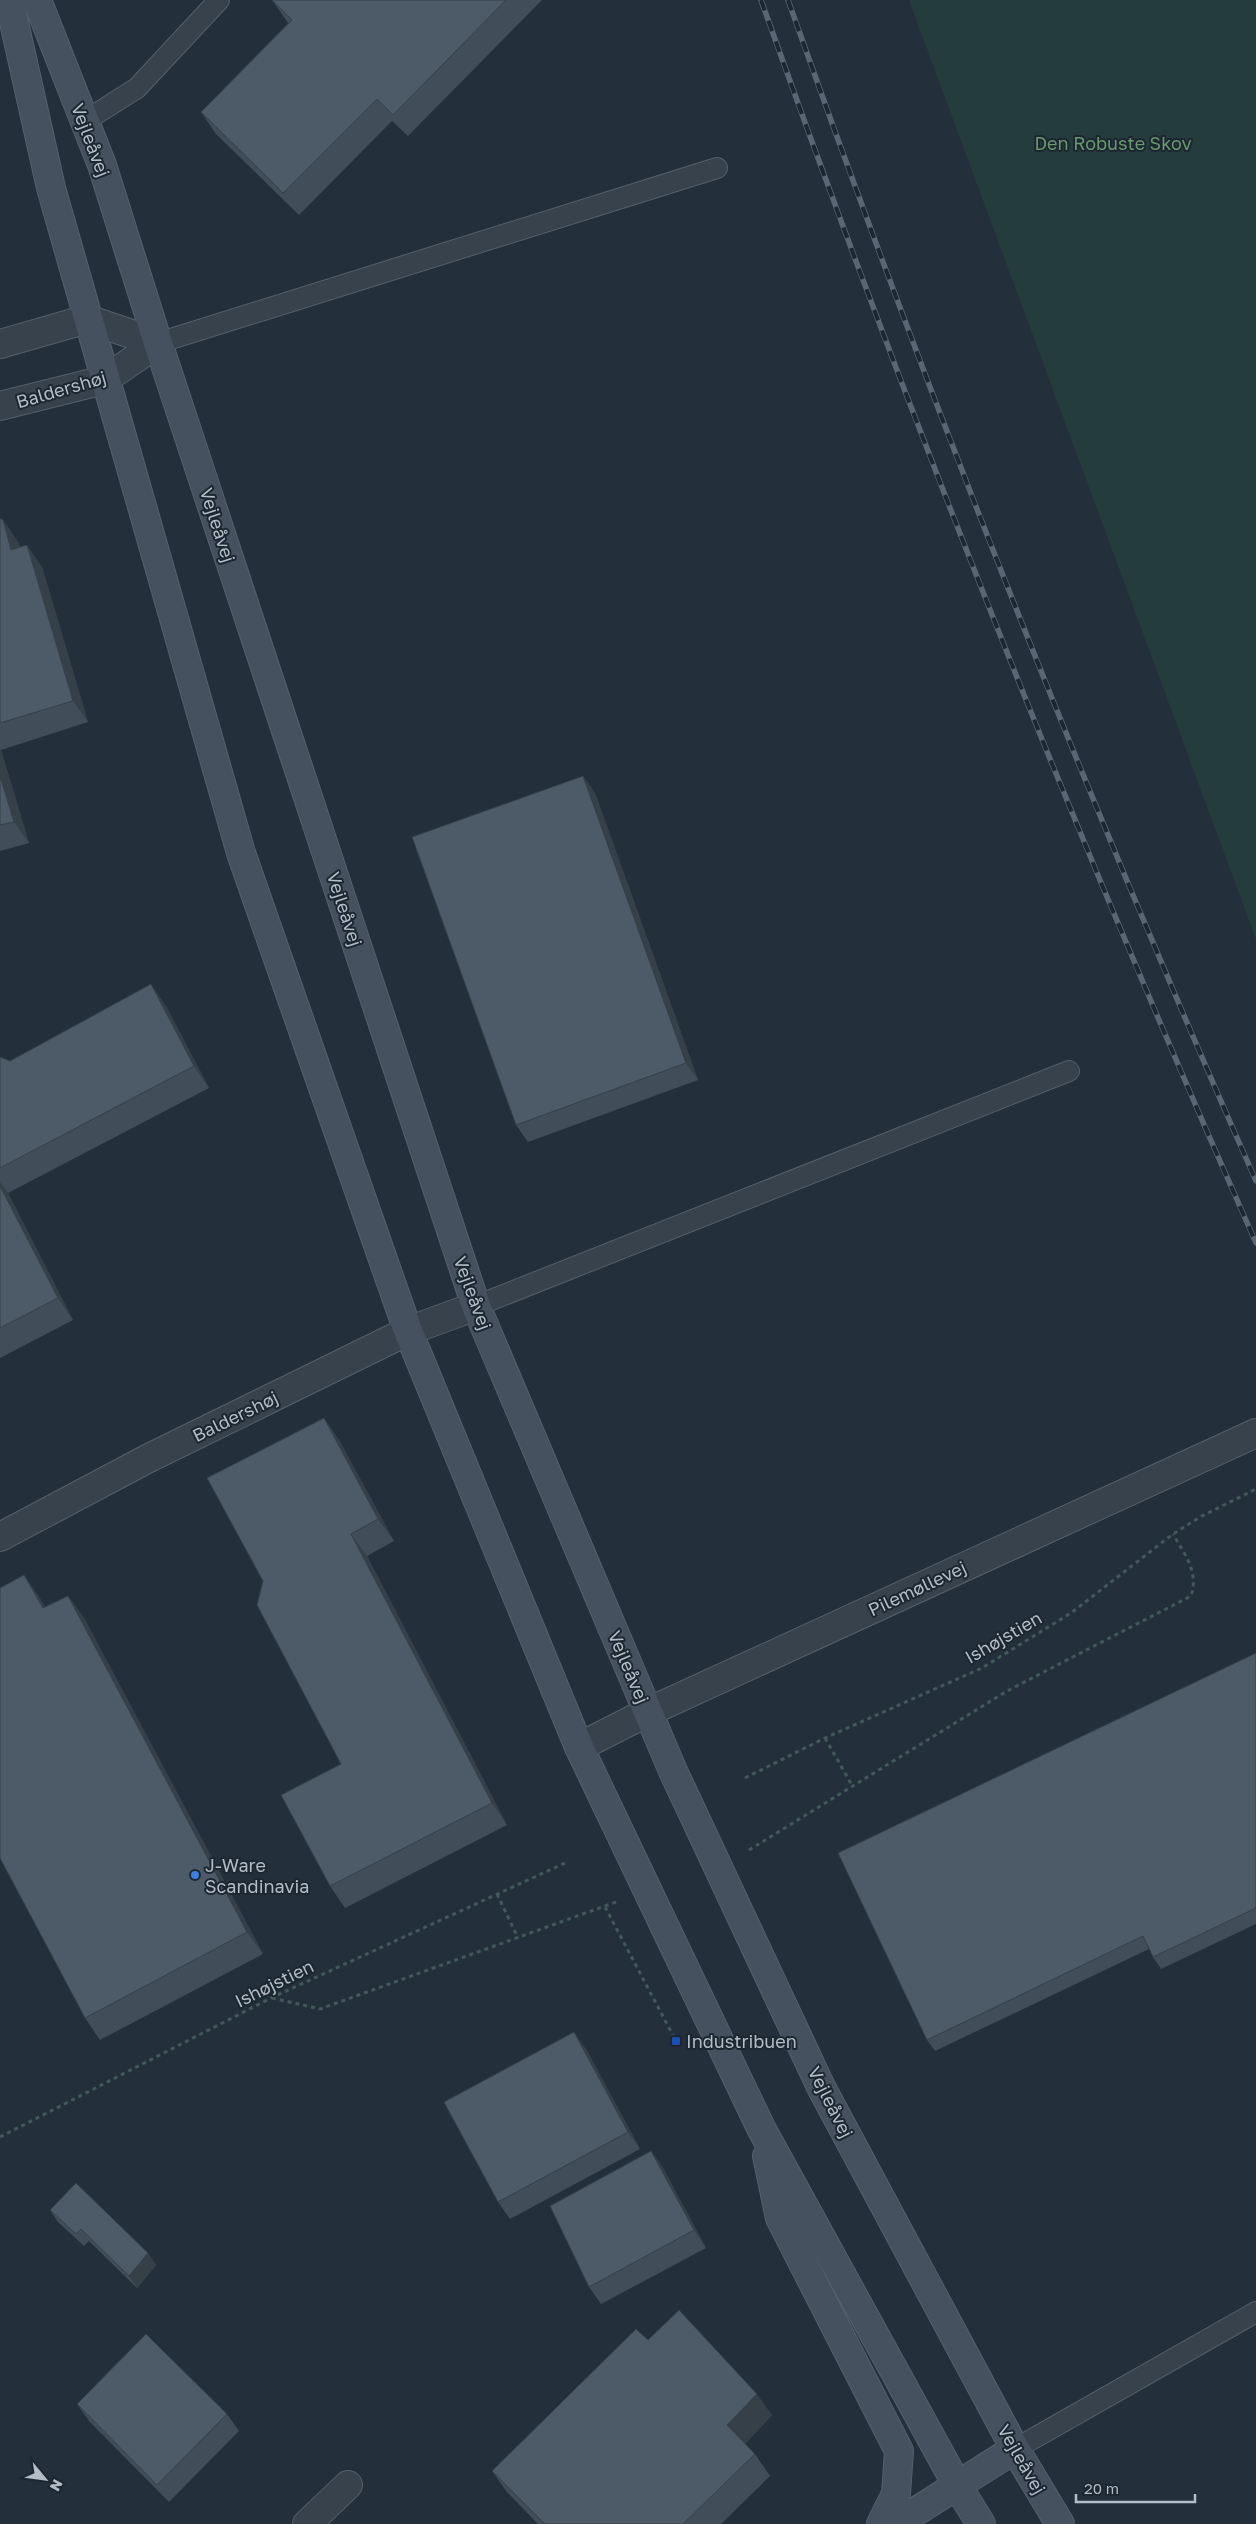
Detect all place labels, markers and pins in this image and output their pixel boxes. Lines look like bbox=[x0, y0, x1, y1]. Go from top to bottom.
place label: J-Ware Scandinavia bbox=[205, 1854, 309, 1897]
marker: J-Ware Scandinavia bbox=[189, 1869, 201, 1881]
place label: Industribuen bbox=[686, 2030, 797, 2052]
marker: Industribuen bbox=[670, 2035, 682, 2047]

